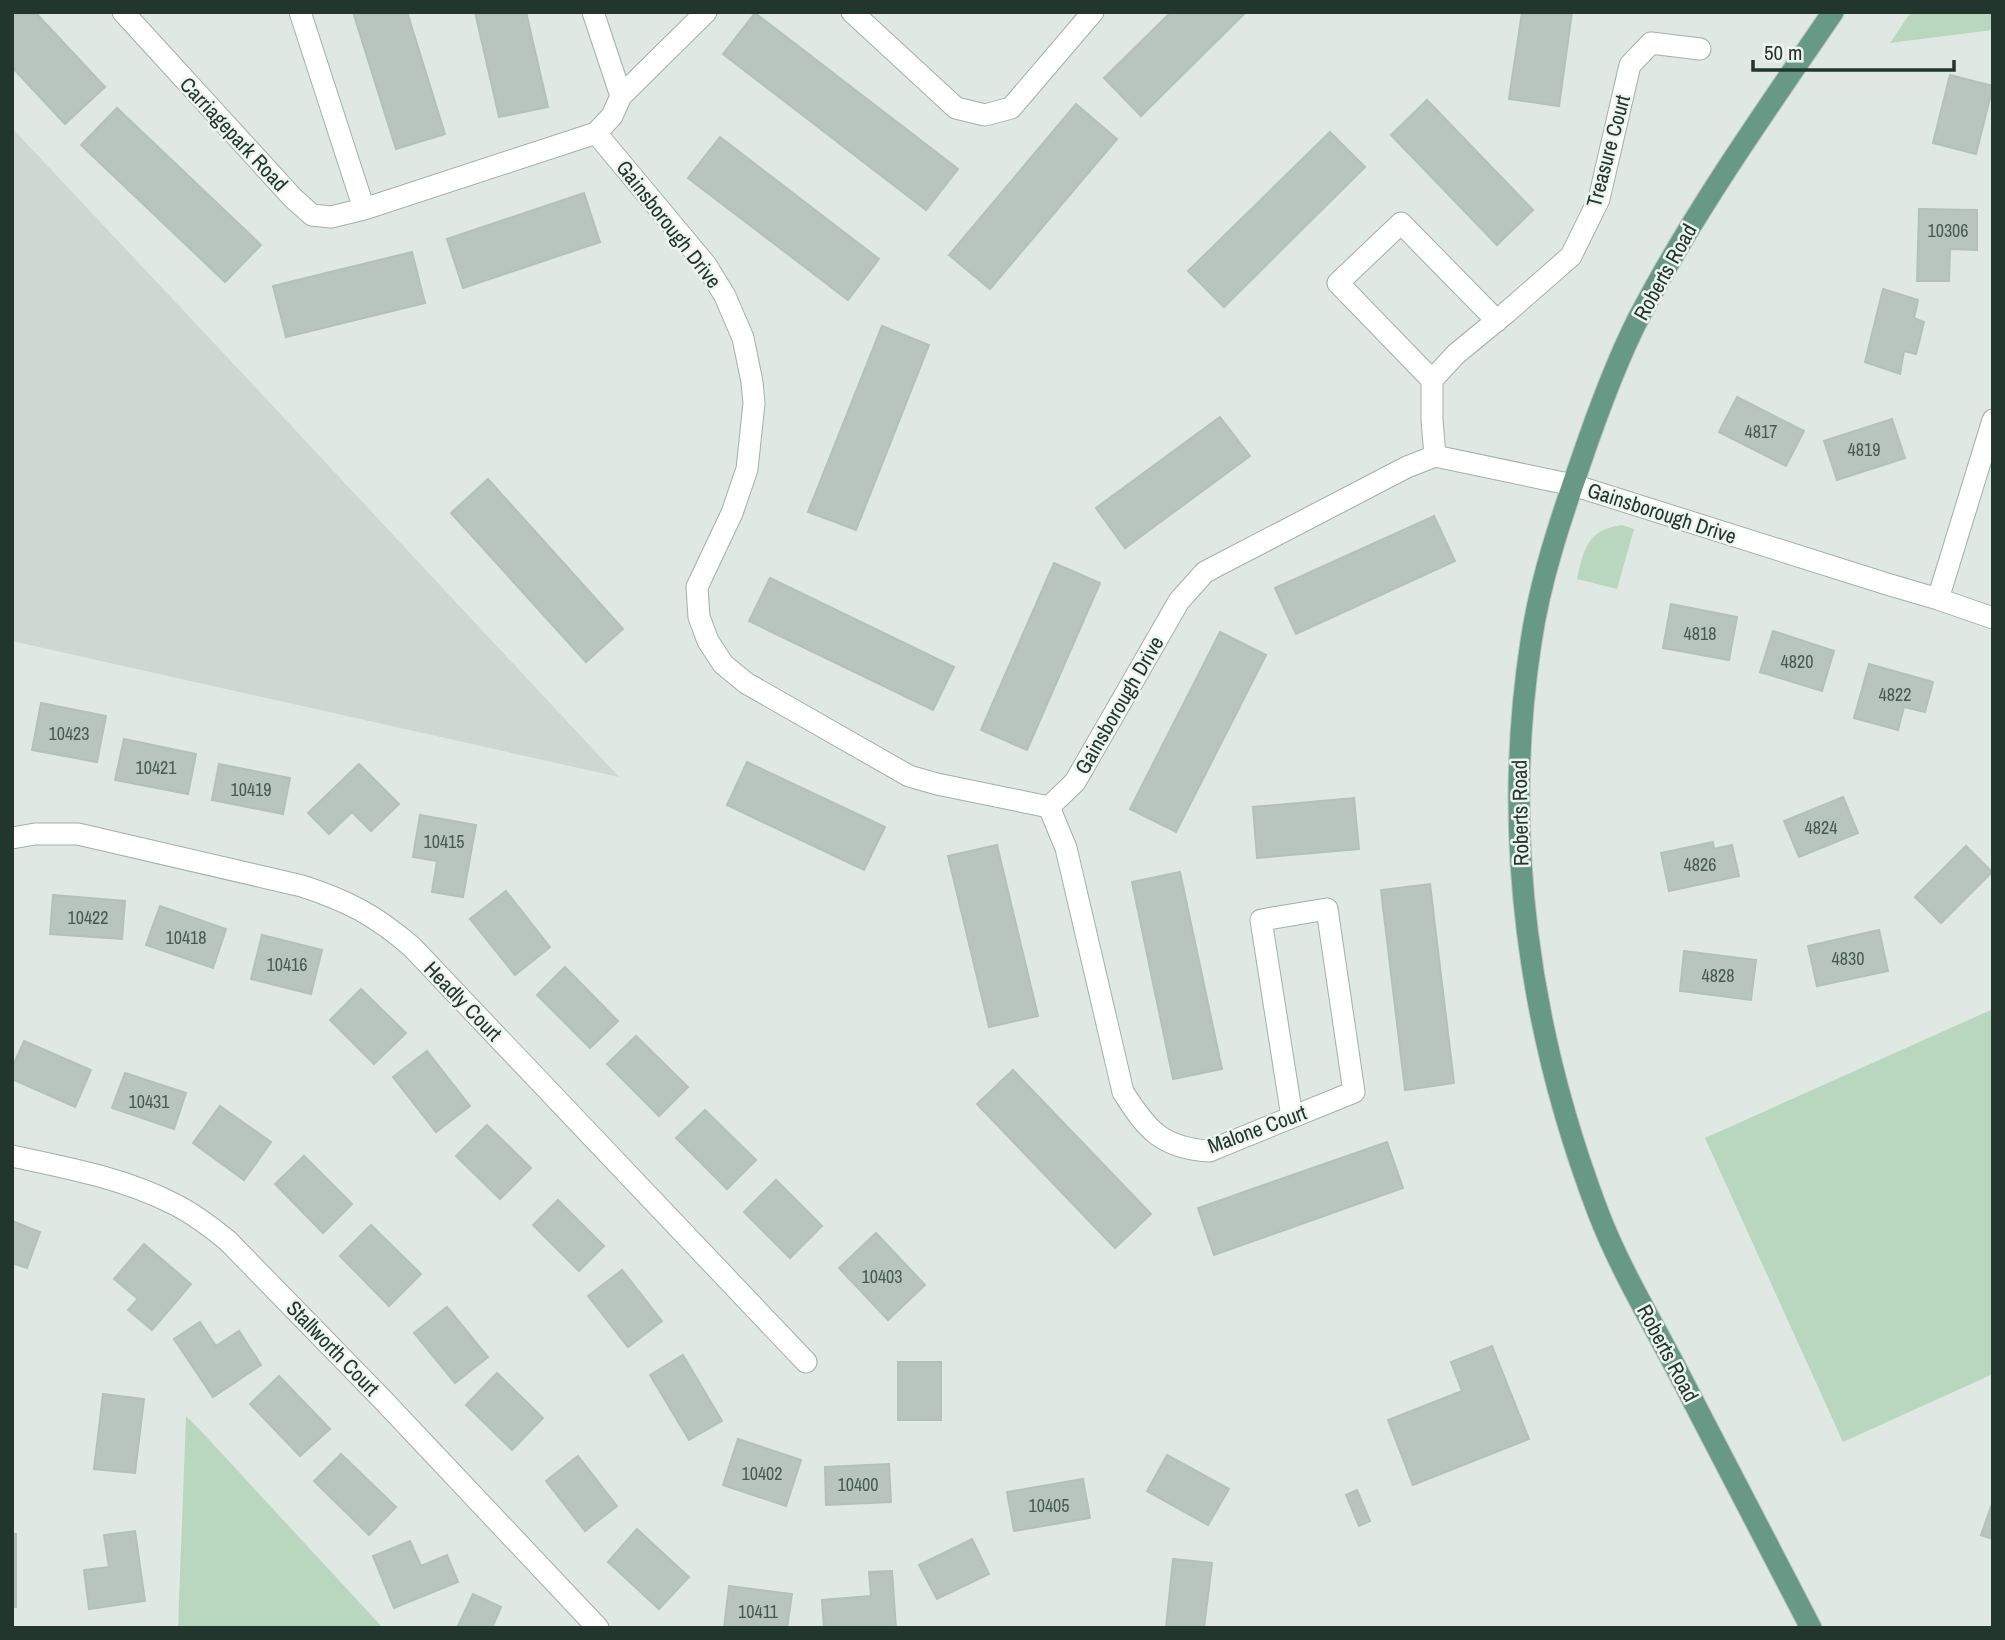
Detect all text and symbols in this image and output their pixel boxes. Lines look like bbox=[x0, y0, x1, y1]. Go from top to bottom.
scale bar bbox=[1753, 28, 1954, 72]
text: 50 m bbox=[1764, 38, 1802, 67]
street label: Carriagepark Road bbox=[173, 71, 295, 197]
street label: Treasure Court bbox=[1579, 91, 1637, 210]
street label: Gainsborough Drive bbox=[610, 154, 728, 294]
house number: 10306 bbox=[1927, 218, 1969, 243]
street label: Roberts Road bbox=[1627, 219, 1703, 325]
house number: 4817 bbox=[1745, 419, 1777, 444]
house number: 4819 bbox=[1848, 437, 1880, 462]
street label: Gainsborough Drive bbox=[1584, 475, 1740, 551]
house number: 4818 bbox=[1684, 621, 1716, 646]
street label: Gainsborough Drive bbox=[1068, 631, 1170, 779]
house number: 4820 bbox=[1781, 649, 1813, 674]
house number: 4822 bbox=[1879, 682, 1911, 707]
house number: 10423 bbox=[48, 721, 90, 746]
house number: 10421 bbox=[135, 755, 177, 780]
street label: Roberts Road bbox=[1505, 760, 1535, 866]
house number: 10419 bbox=[230, 777, 272, 802]
house number: 4824 bbox=[1805, 815, 1837, 840]
house number: 10415 bbox=[423, 829, 465, 854]
house number: 4826 bbox=[1684, 852, 1716, 877]
house number: 10422 bbox=[67, 905, 109, 930]
house number: 10418 bbox=[165, 925, 207, 950]
house number: 4830 bbox=[1832, 946, 1864, 971]
house number: 10416 bbox=[266, 952, 308, 977]
street label: Headly Court bbox=[418, 955, 508, 1047]
house number: 4828 bbox=[1702, 963, 1734, 988]
house number: 10431 bbox=[128, 1089, 170, 1114]
street label: Malone Court bbox=[1203, 1098, 1311, 1160]
house number: 10403 bbox=[861, 1264, 903, 1289]
street label: Stallworth Court bbox=[280, 1294, 386, 1402]
street label: Roberts Road bbox=[1630, 1299, 1706, 1407]
house number: 10402 bbox=[741, 1461, 783, 1486]
house number: 10400 bbox=[837, 1472, 879, 1497]
house number: 10405 bbox=[1028, 1493, 1070, 1518]
house number: 10411 bbox=[738, 1599, 779, 1624]

